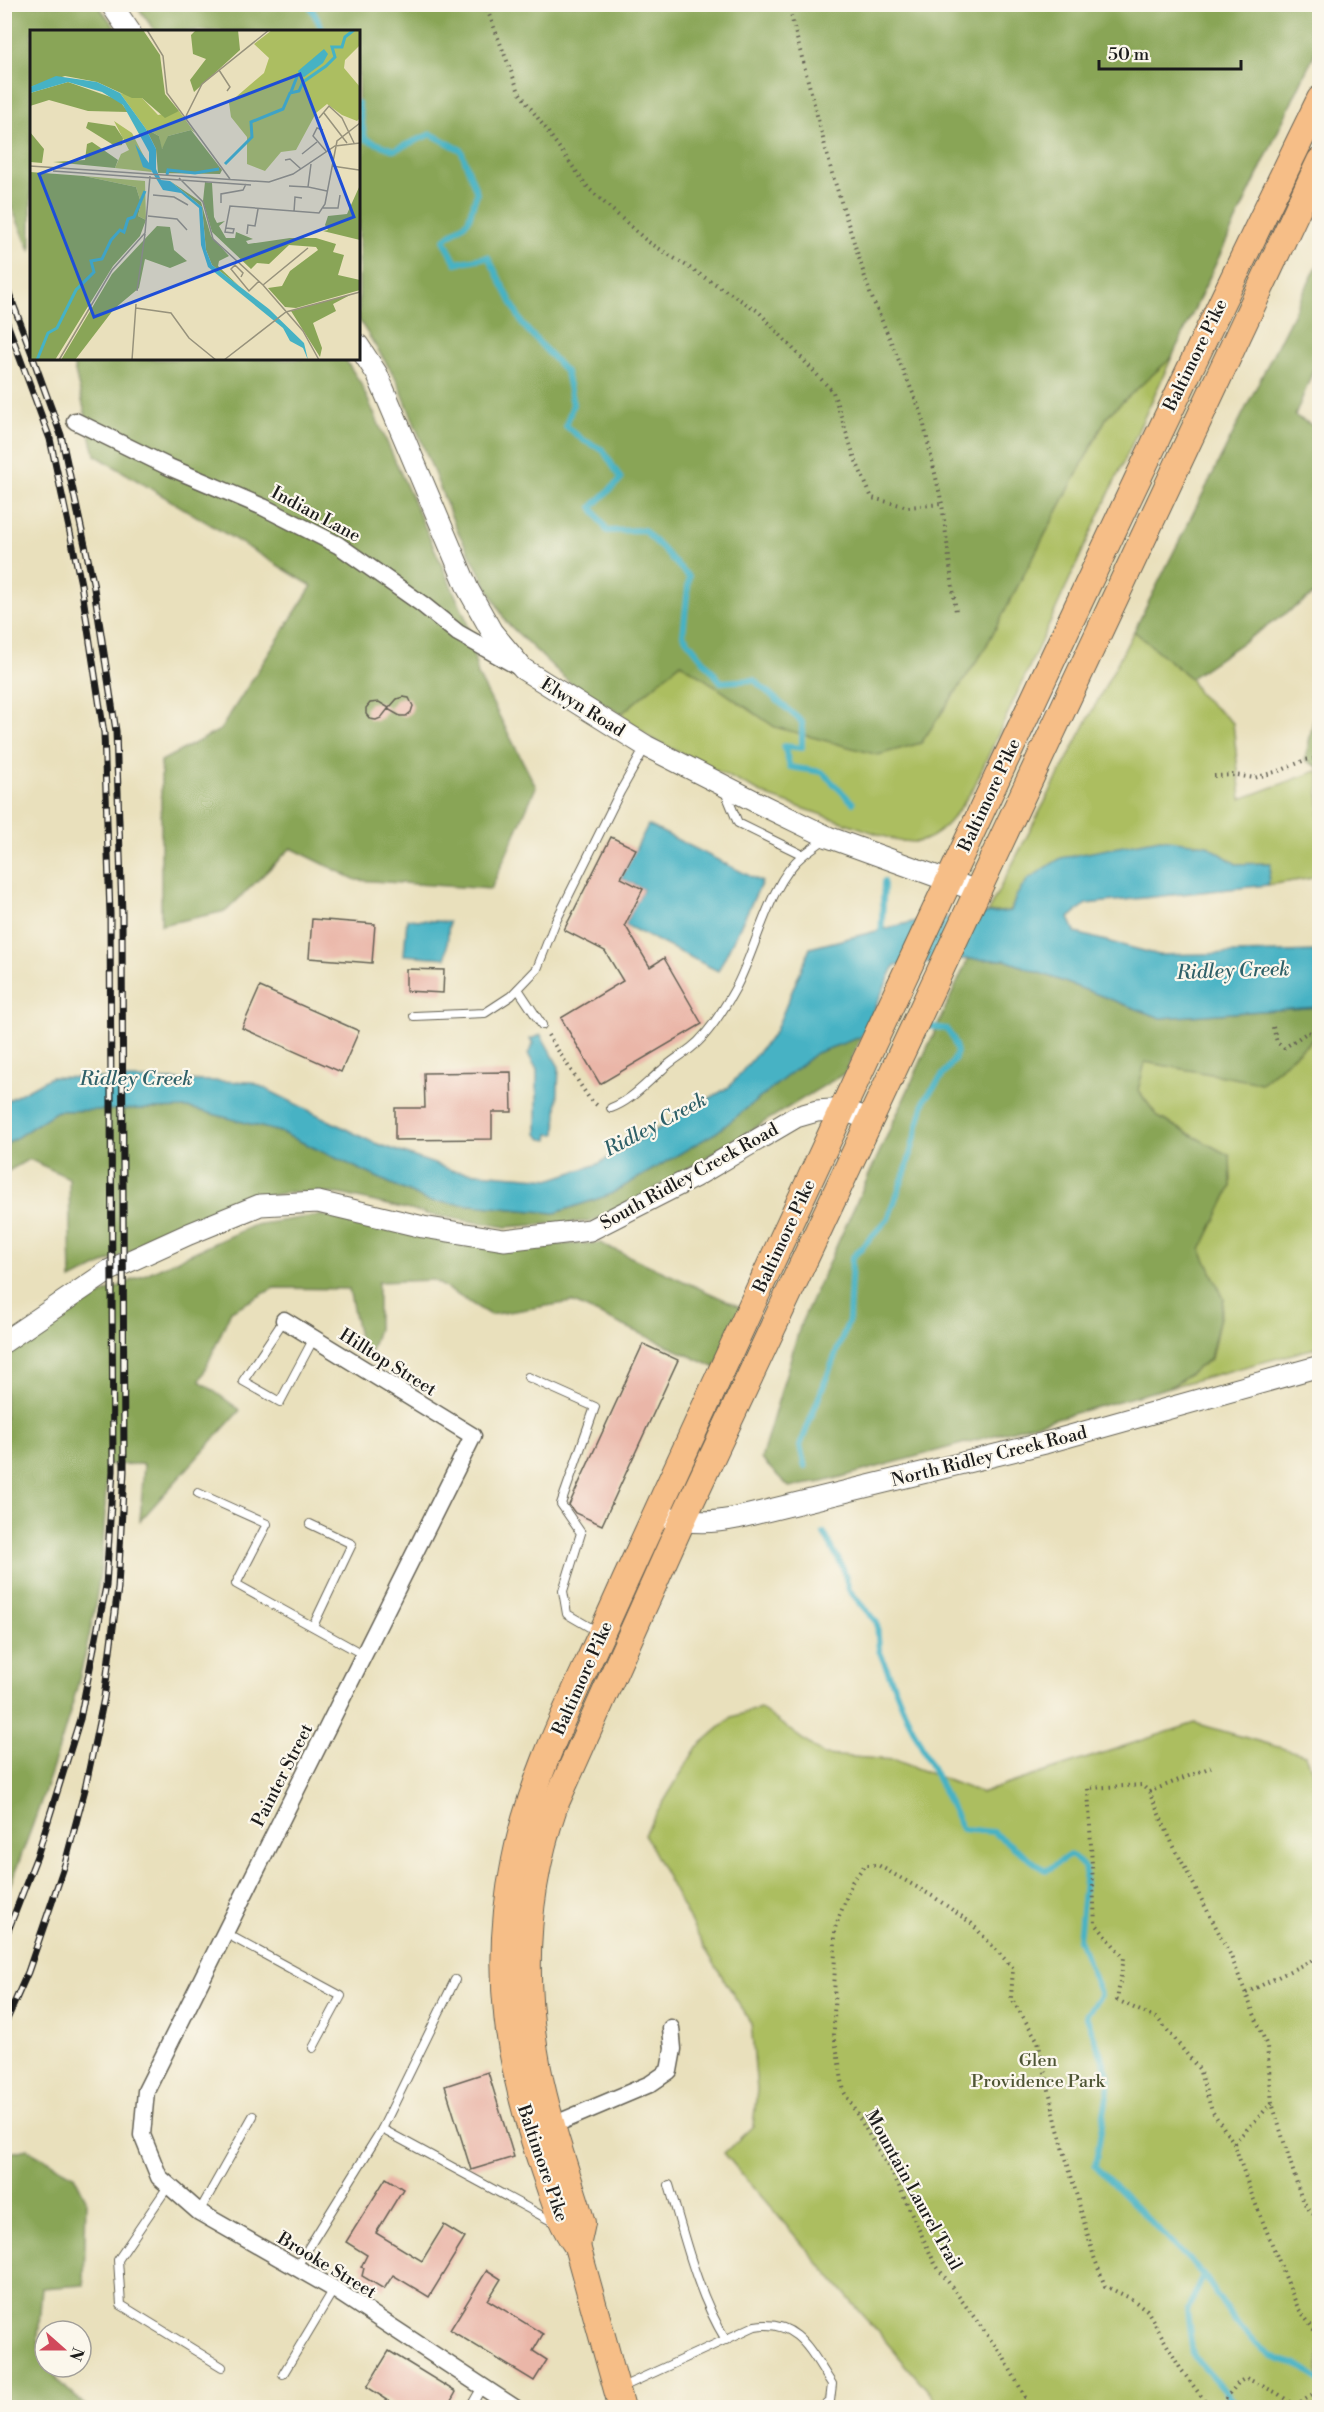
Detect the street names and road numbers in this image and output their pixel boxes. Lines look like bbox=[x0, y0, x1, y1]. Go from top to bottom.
street label: Baltimore Pike bbox=[1158, 295, 1233, 416]
street label: Indian Lane bbox=[267, 481, 364, 548]
street label: Elwyn Road bbox=[536, 672, 630, 743]
street label: Baltimore Pike bbox=[953, 735, 1026, 856]
street label: South Ridley Creek Road bbox=[596, 1117, 783, 1235]
street label: Baltimore Pike bbox=[748, 1176, 821, 1297]
street label: Hilltop Street bbox=[335, 1323, 441, 1402]
street label: North Ridley Creek Road bbox=[889, 1421, 1090, 1492]
street label: Baltimore Pike bbox=[547, 1618, 618, 1740]
street label: Painter Street bbox=[247, 1719, 319, 1831]
street label: Baltimore Pike bbox=[511, 2101, 573, 2225]
street label: Mountain Laurel Trail bbox=[860, 2106, 968, 2275]
street label: Brooke Street bbox=[272, 2226, 381, 2304]

